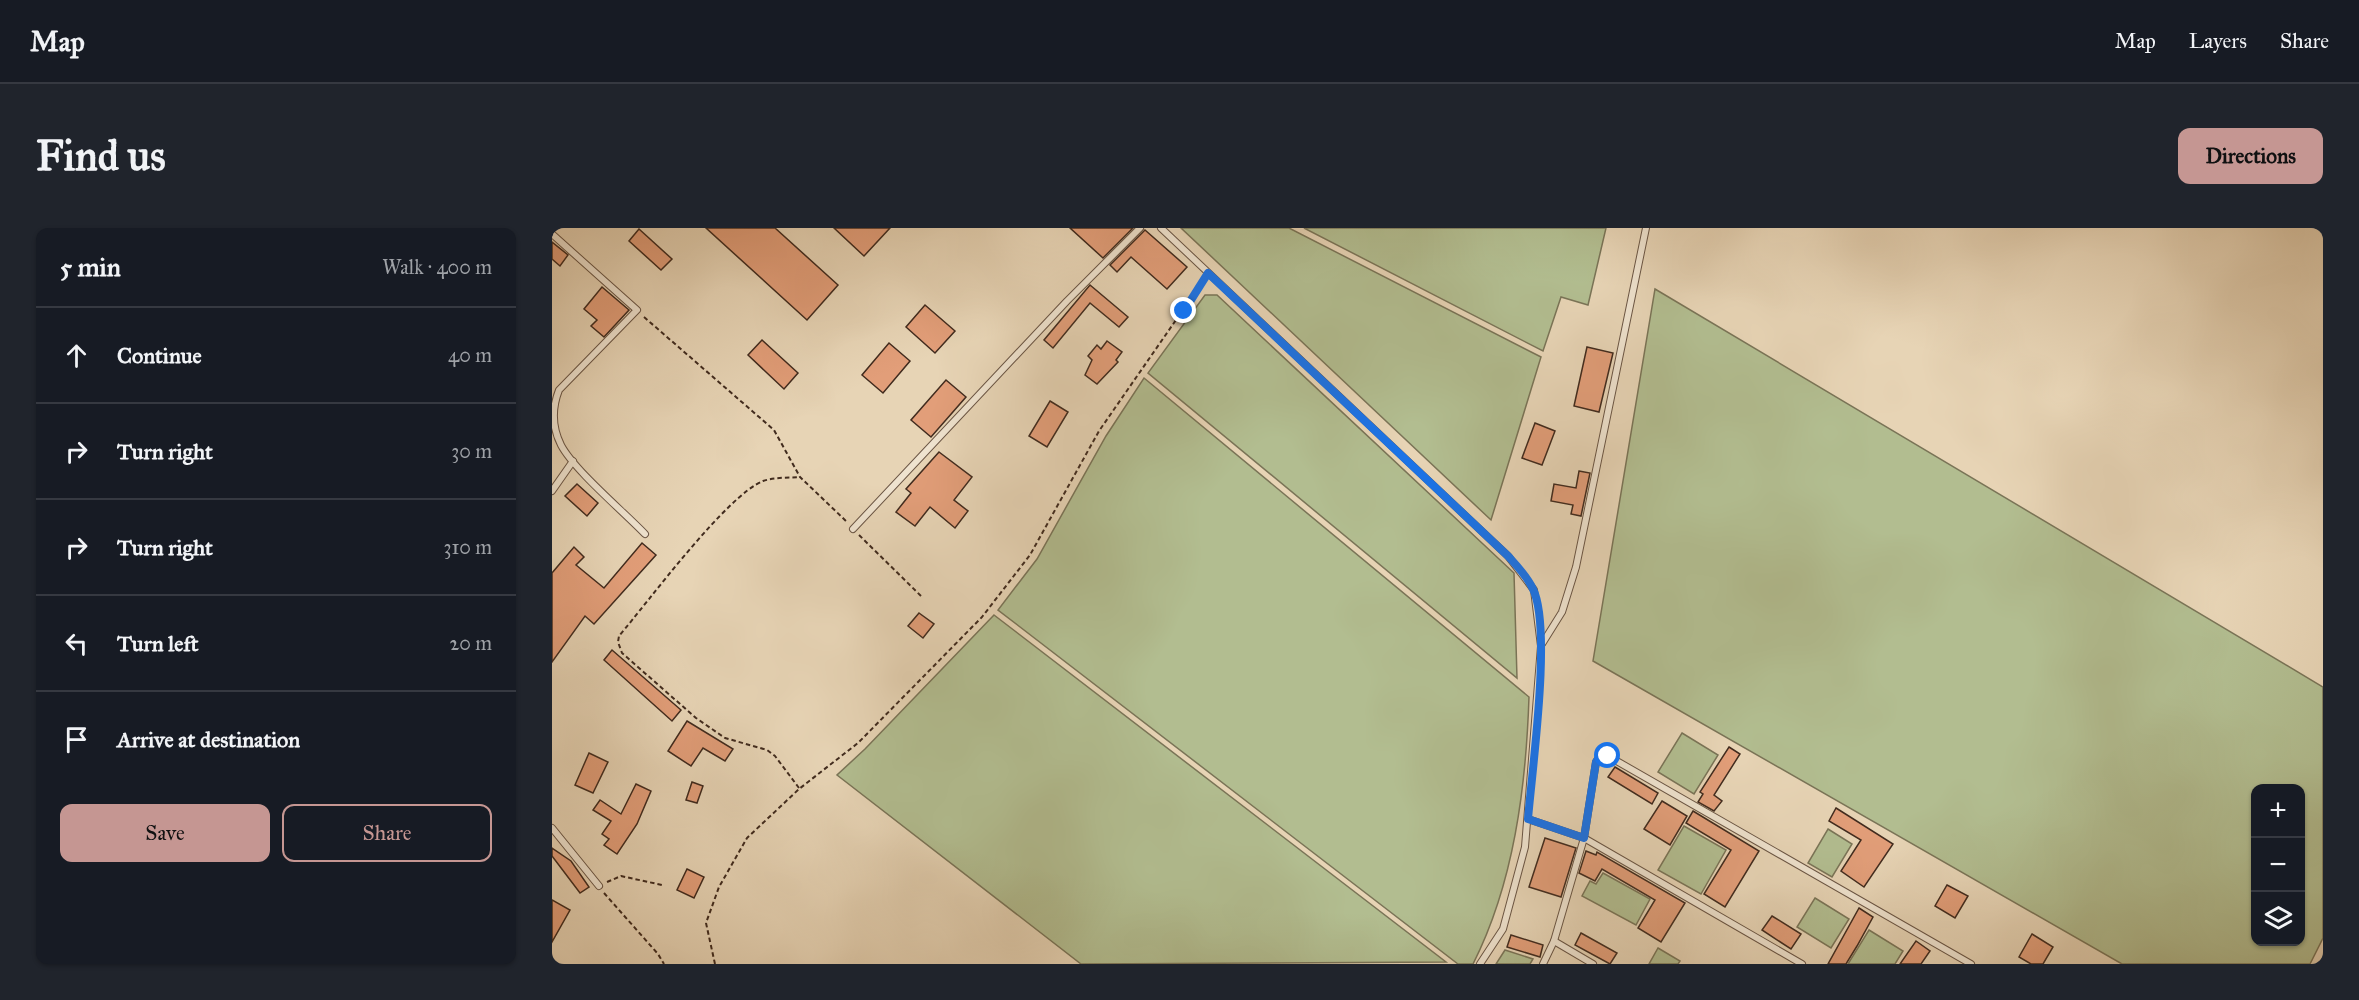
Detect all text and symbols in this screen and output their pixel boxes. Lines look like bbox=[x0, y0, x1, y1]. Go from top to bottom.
text: Map bbox=[30, 24, 85, 59]
text: Map bbox=[2115, 28, 2156, 54]
text: Layers bbox=[2189, 28, 2247, 54]
text: Share bbox=[2280, 28, 2329, 54]
button: Directions bbox=[2178, 128, 2323, 184]
text: Find us bbox=[36, 130, 166, 182]
text: 5 min bbox=[60, 251, 121, 283]
text: Walk · 400 m bbox=[382, 255, 492, 279]
route end bbox=[1170, 297, 1196, 323]
icon: ahead bbox=[60, 339, 93, 372]
text: Continue bbox=[117, 342, 202, 369]
text: 40 m bbox=[448, 343, 492, 367]
icon: right bbox=[60, 435, 93, 468]
text: Turn right bbox=[117, 438, 213, 465]
text: 30 m bbox=[451, 439, 492, 463]
icon: right bbox=[60, 531, 93, 564]
text: Turn right bbox=[117, 534, 213, 561]
text: 310 m bbox=[443, 535, 492, 559]
icon: left bbox=[60, 627, 93, 660]
text: Turn left bbox=[117, 630, 199, 657]
text: 20 m bbox=[449, 631, 492, 655]
icon: arrive bbox=[60, 723, 93, 756]
text: Arrive at destination bbox=[117, 726, 300, 753]
route start bbox=[1594, 742, 1620, 768]
map controls bbox=[2251, 784, 2305, 946]
button: + bbox=[2251, 784, 2305, 838]
button: Save bbox=[60, 804, 270, 862]
button: Share bbox=[282, 804, 492, 862]
button: − bbox=[2251, 838, 2305, 892]
button: layers bbox=[2251, 892, 2305, 946]

